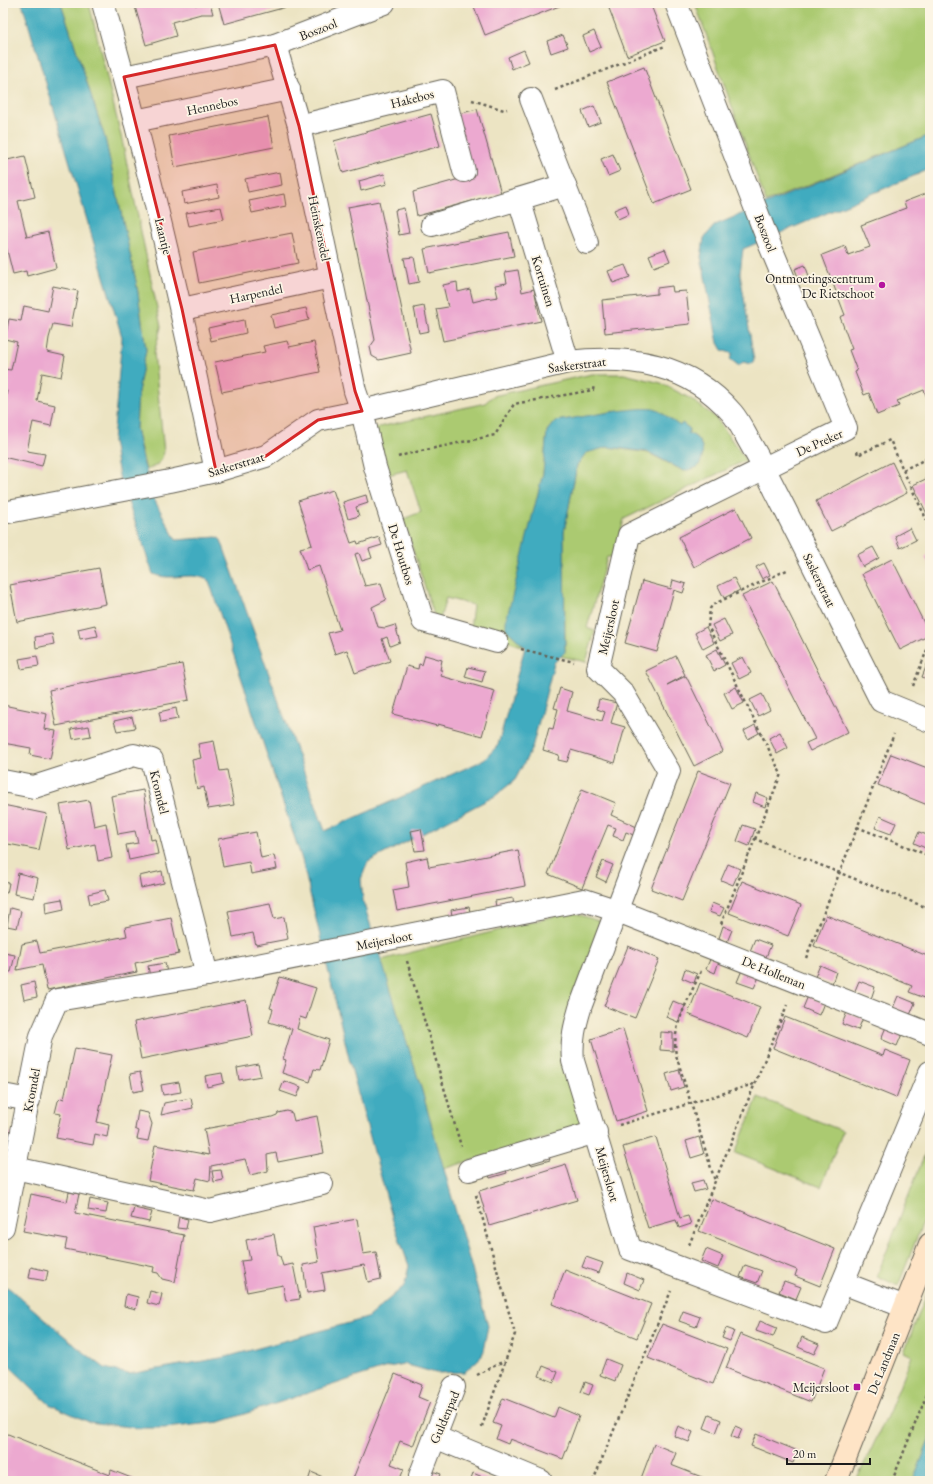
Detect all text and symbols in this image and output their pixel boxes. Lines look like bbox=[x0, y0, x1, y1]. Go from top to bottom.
street label: Boszool bbox=[297, 15, 339, 44]
street label: Hakebos bbox=[389, 85, 436, 112]
street label: Hennebos bbox=[185, 92, 239, 119]
street label: Heinskensdel bbox=[304, 194, 335, 263]
street label: Boszool bbox=[751, 212, 780, 254]
street label: Laantje bbox=[151, 216, 176, 256]
street label: Kortuinen bbox=[528, 254, 559, 309]
place label: Ontmoetingscentrum De Rietschoot bbox=[765, 270, 874, 302]
street label: Harpendel bbox=[228, 280, 284, 307]
marker: Ontmoetingscentrum De Rietschoot bbox=[877, 280, 887, 290]
street label: Saskerstraat bbox=[547, 353, 607, 376]
street label: De Preker bbox=[793, 424, 846, 460]
street label: Saskerstraat bbox=[206, 448, 266, 481]
street label: De Houtbos bbox=[384, 522, 419, 587]
street label: Saskerstraat bbox=[799, 550, 840, 610]
street label: Meijersloot bbox=[594, 598, 623, 656]
street label: Kromdel bbox=[146, 768, 173, 816]
street label: Meijersloot bbox=[355, 927, 413, 954]
street label: De Holleman bbox=[739, 952, 809, 993]
street label: Kromdel bbox=[19, 1067, 44, 1114]
street label: Meijersloot bbox=[592, 1145, 623, 1204]
street label: De Landman bbox=[863, 1329, 904, 1397]
place label: Meijersloot bbox=[793, 1379, 849, 1396]
marker: Meijersloot bbox=[852, 1382, 862, 1392]
street label: Guldenpad bbox=[426, 1388, 463, 1446]
scale bar bbox=[787, 1440, 870, 1466]
text: 20 m bbox=[793, 1446, 817, 1462]

